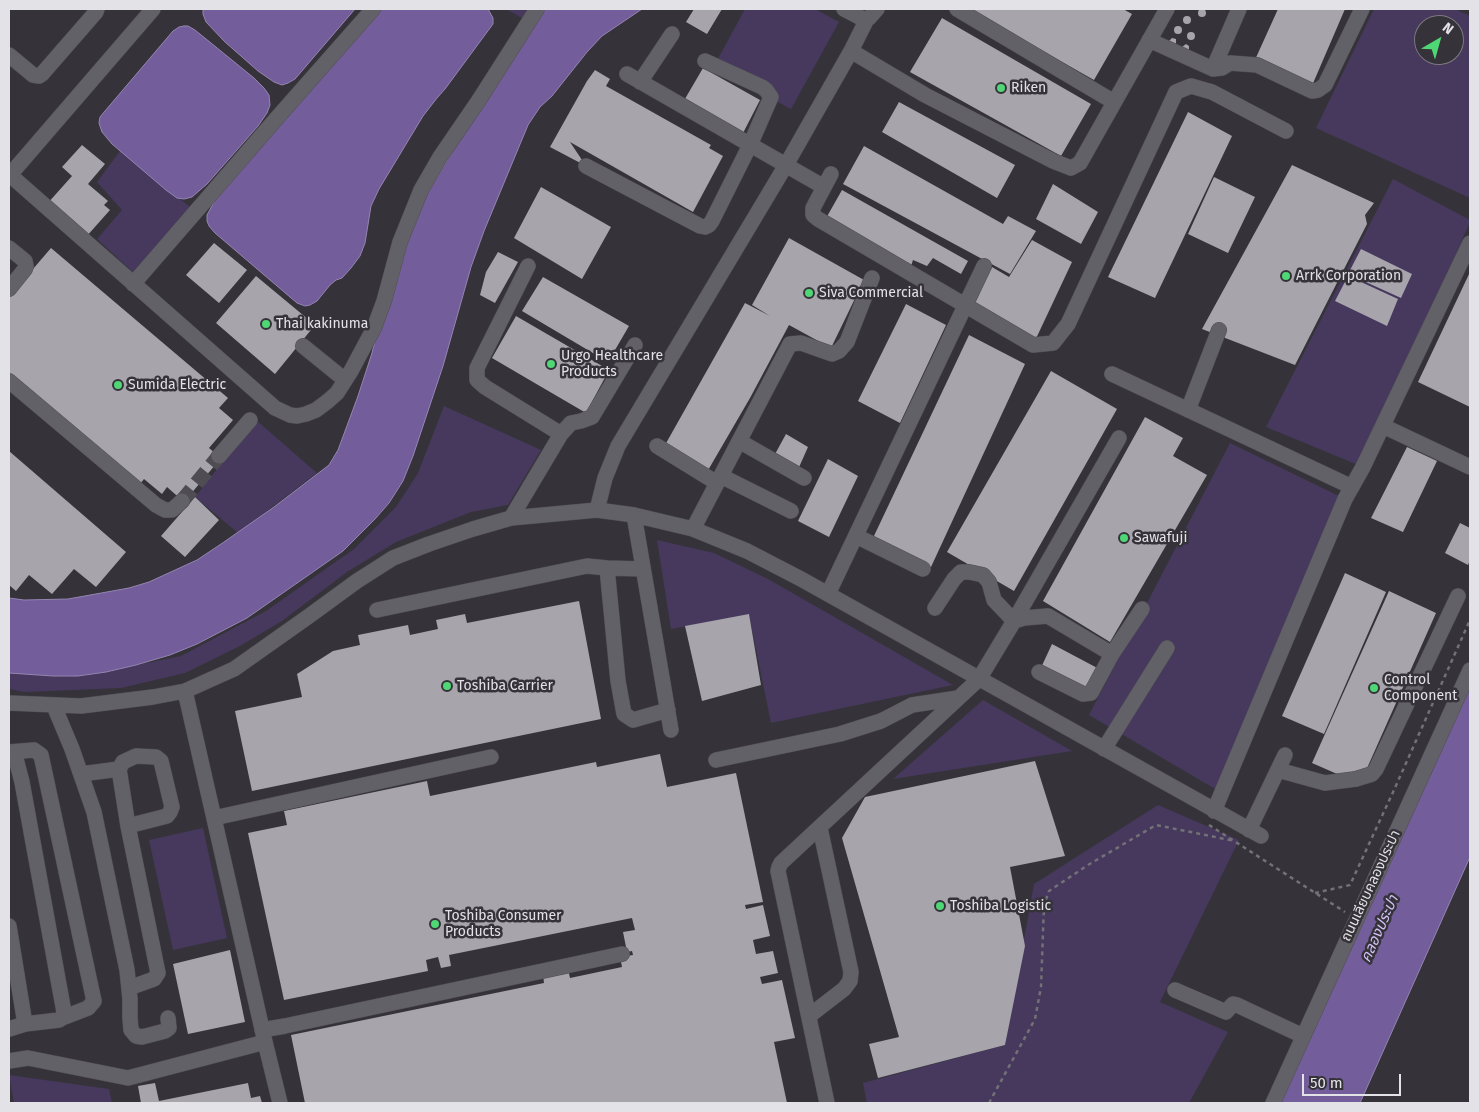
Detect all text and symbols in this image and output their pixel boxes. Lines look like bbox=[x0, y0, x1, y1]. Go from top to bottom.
north arrow bbox=[1414, 15, 1464, 65]
text: N bbox=[1439, 19, 1457, 38]
place label: Riken bbox=[1011, 80, 1046, 96]
marker: Riken bbox=[995, 82, 1007, 94]
place label: Arrk Corporation bbox=[1296, 268, 1401, 284]
marker: Arrk Corporation bbox=[1280, 270, 1292, 282]
place label: Siva Commercial bbox=[819, 285, 923, 301]
marker: Siva Commercial bbox=[803, 287, 815, 299]
place label: Thai kakinuma bbox=[276, 316, 368, 332]
marker: Thai kakinuma bbox=[260, 318, 272, 330]
place label: Urgo Healthcare Products bbox=[561, 348, 663, 381]
marker: Urgo Healthcare Products bbox=[545, 358, 557, 370]
place label: Sumida Electric bbox=[128, 377, 226, 393]
marker: Sumida Electric bbox=[112, 379, 124, 391]
place label: Sawafuji bbox=[1134, 530, 1187, 546]
marker: Sawafuji bbox=[1118, 532, 1130, 544]
place label: Control Component bbox=[1384, 672, 1457, 704]
place label: Toshiba Carrier bbox=[457, 678, 553, 694]
marker: Toshiba Carrier bbox=[441, 680, 453, 692]
marker: Control Component bbox=[1368, 682, 1380, 694]
street label: ถนนเลียบคลองประปา bbox=[1338, 828, 1404, 944]
water label: คลองประปา bbox=[1357, 893, 1403, 965]
place label: Toshiba Logistic bbox=[950, 898, 1051, 914]
marker: Toshiba Logistic bbox=[934, 900, 946, 912]
place label: Toshiba Consumer Products bbox=[445, 908, 561, 940]
marker: Toshiba Consumer Products bbox=[429, 918, 441, 930]
scale bar bbox=[1304, 1064, 1403, 1096]
text: 50 m bbox=[1310, 1074, 1343, 1092]

